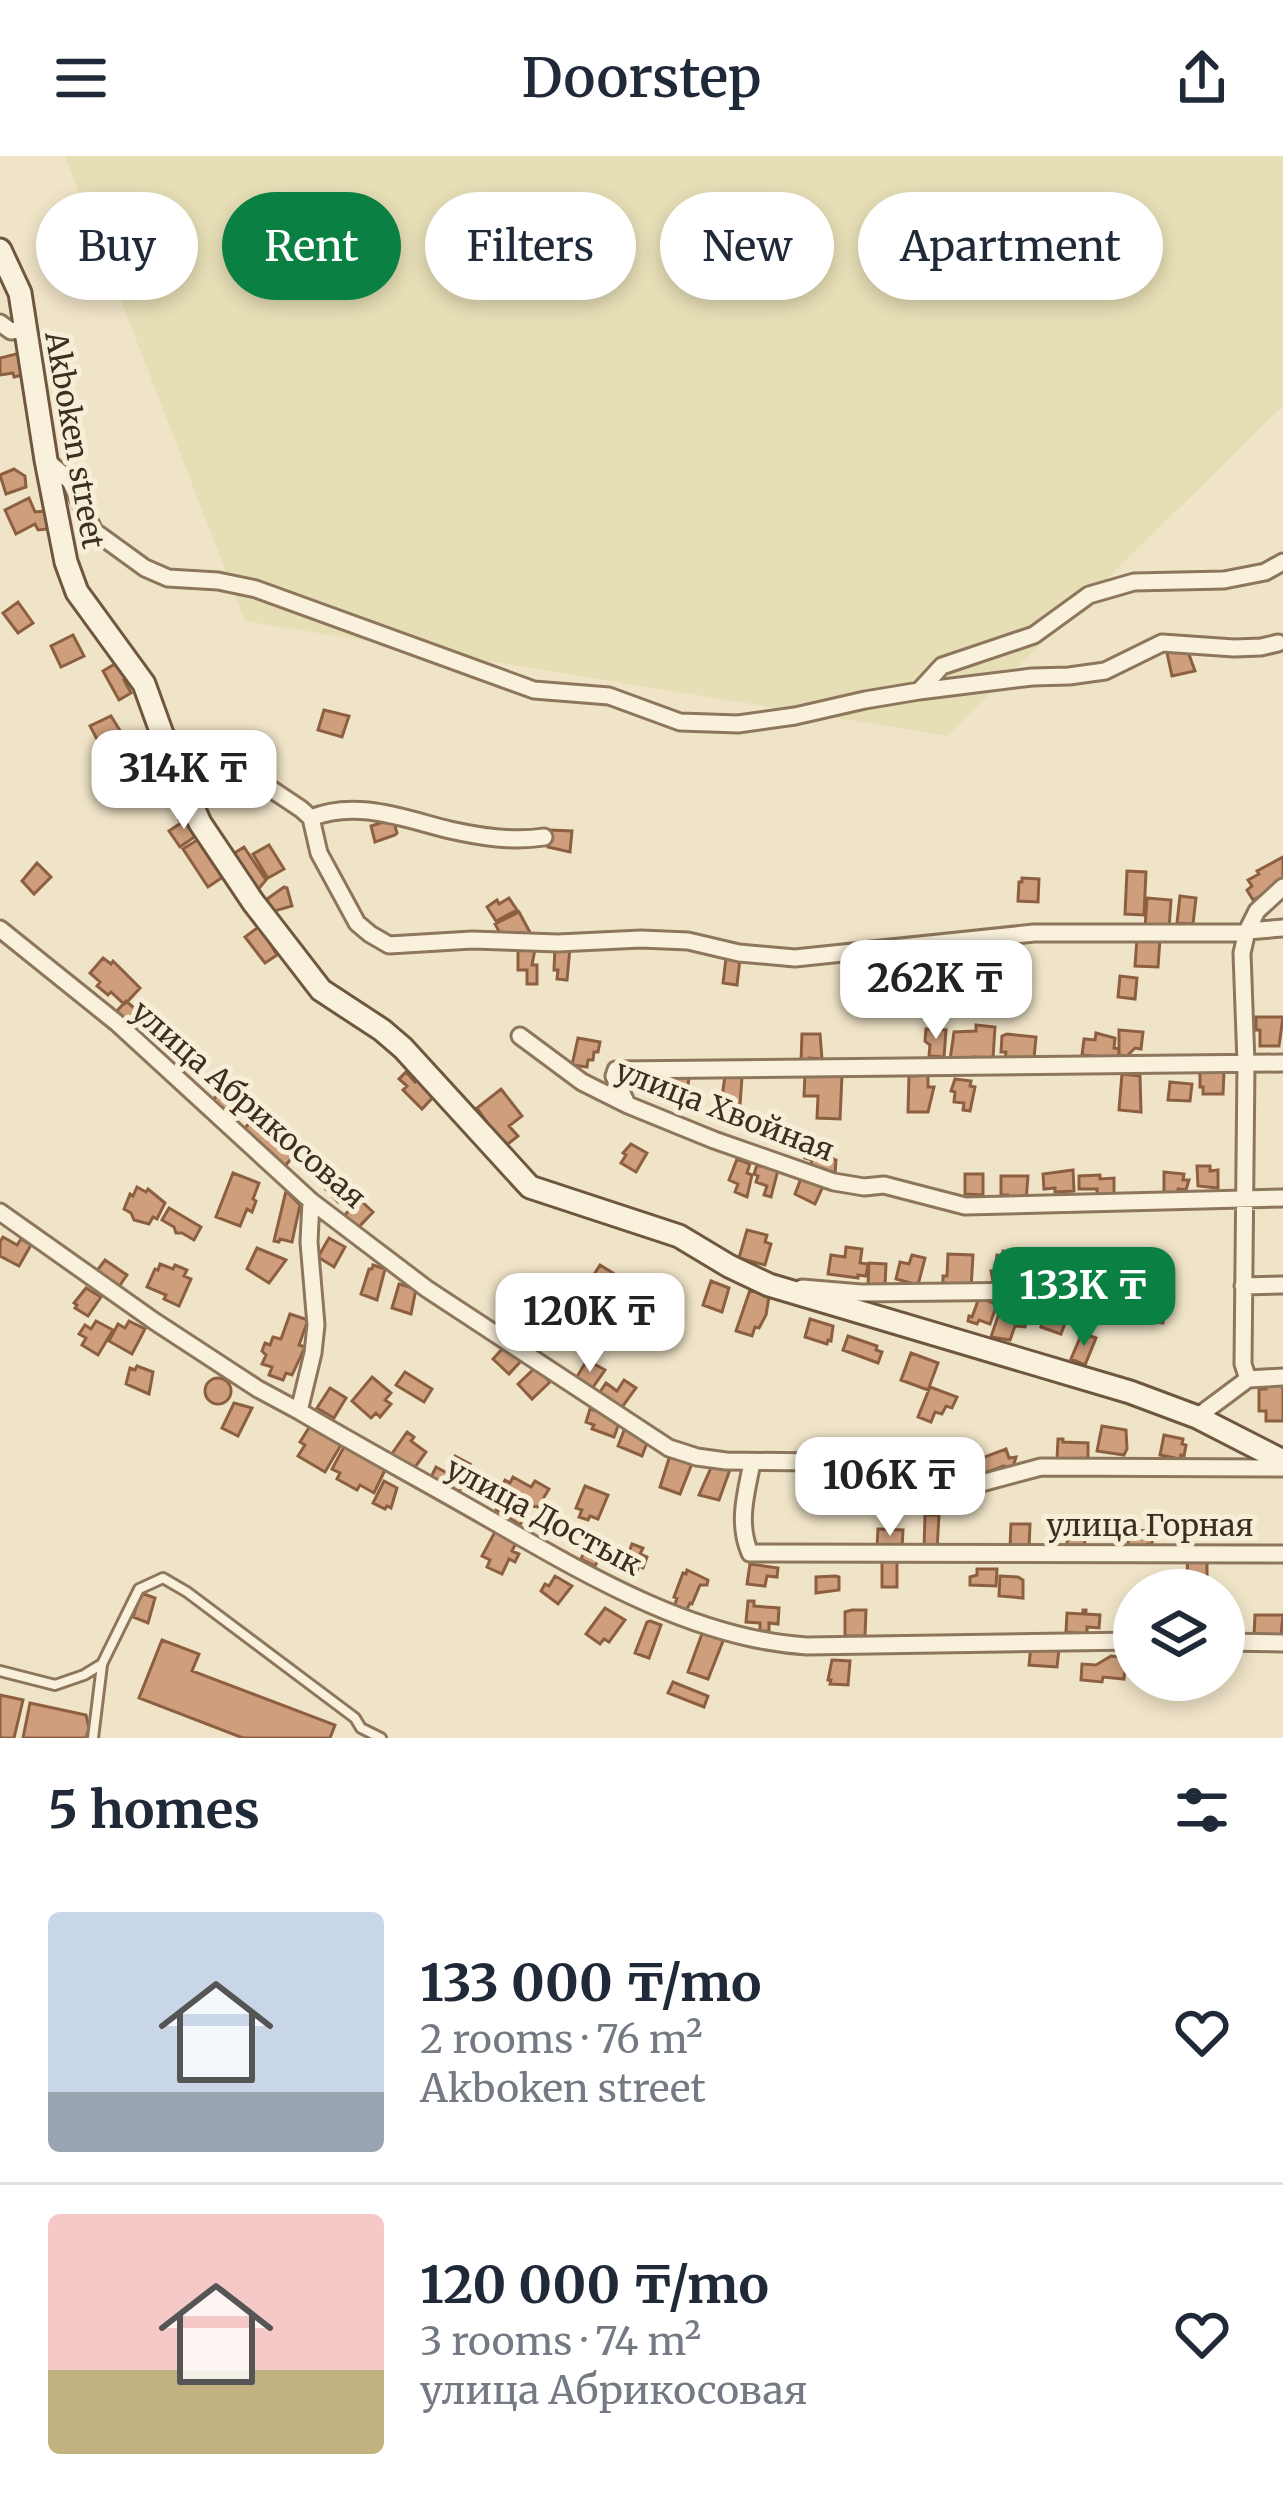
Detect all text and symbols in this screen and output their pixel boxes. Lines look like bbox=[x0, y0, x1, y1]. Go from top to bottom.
text: Doorstep bbox=[522, 44, 761, 112]
icon: menu bbox=[48, 45, 114, 111]
icon: share bbox=[1169, 45, 1235, 111]
chip: Buy bbox=[36, 192, 198, 300]
chip: Rent bbox=[222, 192, 401, 300]
chip: Filters bbox=[425, 192, 636, 300]
chip: New bbox=[660, 192, 834, 300]
chip: Apartment bbox=[858, 192, 1163, 300]
street label: Akboken street bbox=[37, 328, 113, 552]
pin: 314K ₸ bbox=[86, 730, 282, 832]
text: 314K ₸ bbox=[118, 744, 250, 793]
pin: 262K ₸ bbox=[838, 940, 1034, 1042]
text: 262K ₸ bbox=[867, 954, 1005, 1003]
street label: улица Абрикосовая bbox=[124, 992, 374, 1216]
street label: улица Хвойная bbox=[610, 1051, 840, 1169]
pin: 133K ₸ bbox=[986, 1247, 1182, 1349]
text: 133K ₸ bbox=[1019, 1261, 1149, 1310]
pin: 120K ₸ bbox=[492, 1273, 688, 1375]
text: 120K ₸ bbox=[522, 1287, 658, 1336]
pin: 106K ₸ bbox=[792, 1437, 988, 1539]
street label: улица Достык bbox=[440, 1448, 648, 1584]
text: 106K ₸ bbox=[822, 1451, 958, 1500]
street label: улица Горная bbox=[1046, 1506, 1254, 1544]
map controls bbox=[1113, 1569, 1245, 1701]
button: layers bbox=[1113, 1569, 1245, 1701]
icon: filters bbox=[1169, 1777, 1235, 1843]
text: 5 homes bbox=[48, 1778, 260, 1842]
text: 133 000 ₸/mo bbox=[420, 1951, 761, 2015]
icon: home bbox=[144, 1960, 288, 2104]
icon: heart bbox=[1169, 1999, 1235, 2065]
text: 2 rooms · 76 m² bbox=[420, 2015, 703, 2064]
text: Akboken street bbox=[420, 2064, 706, 2113]
text: 120 000 ₸/mo bbox=[420, 2253, 769, 2317]
icon: home bbox=[144, 2262, 288, 2406]
icon: heart bbox=[1169, 2301, 1235, 2367]
text: 3 rooms · 74 m² bbox=[420, 2317, 701, 2366]
text: улица Абрикосовая bbox=[420, 2366, 807, 2415]

